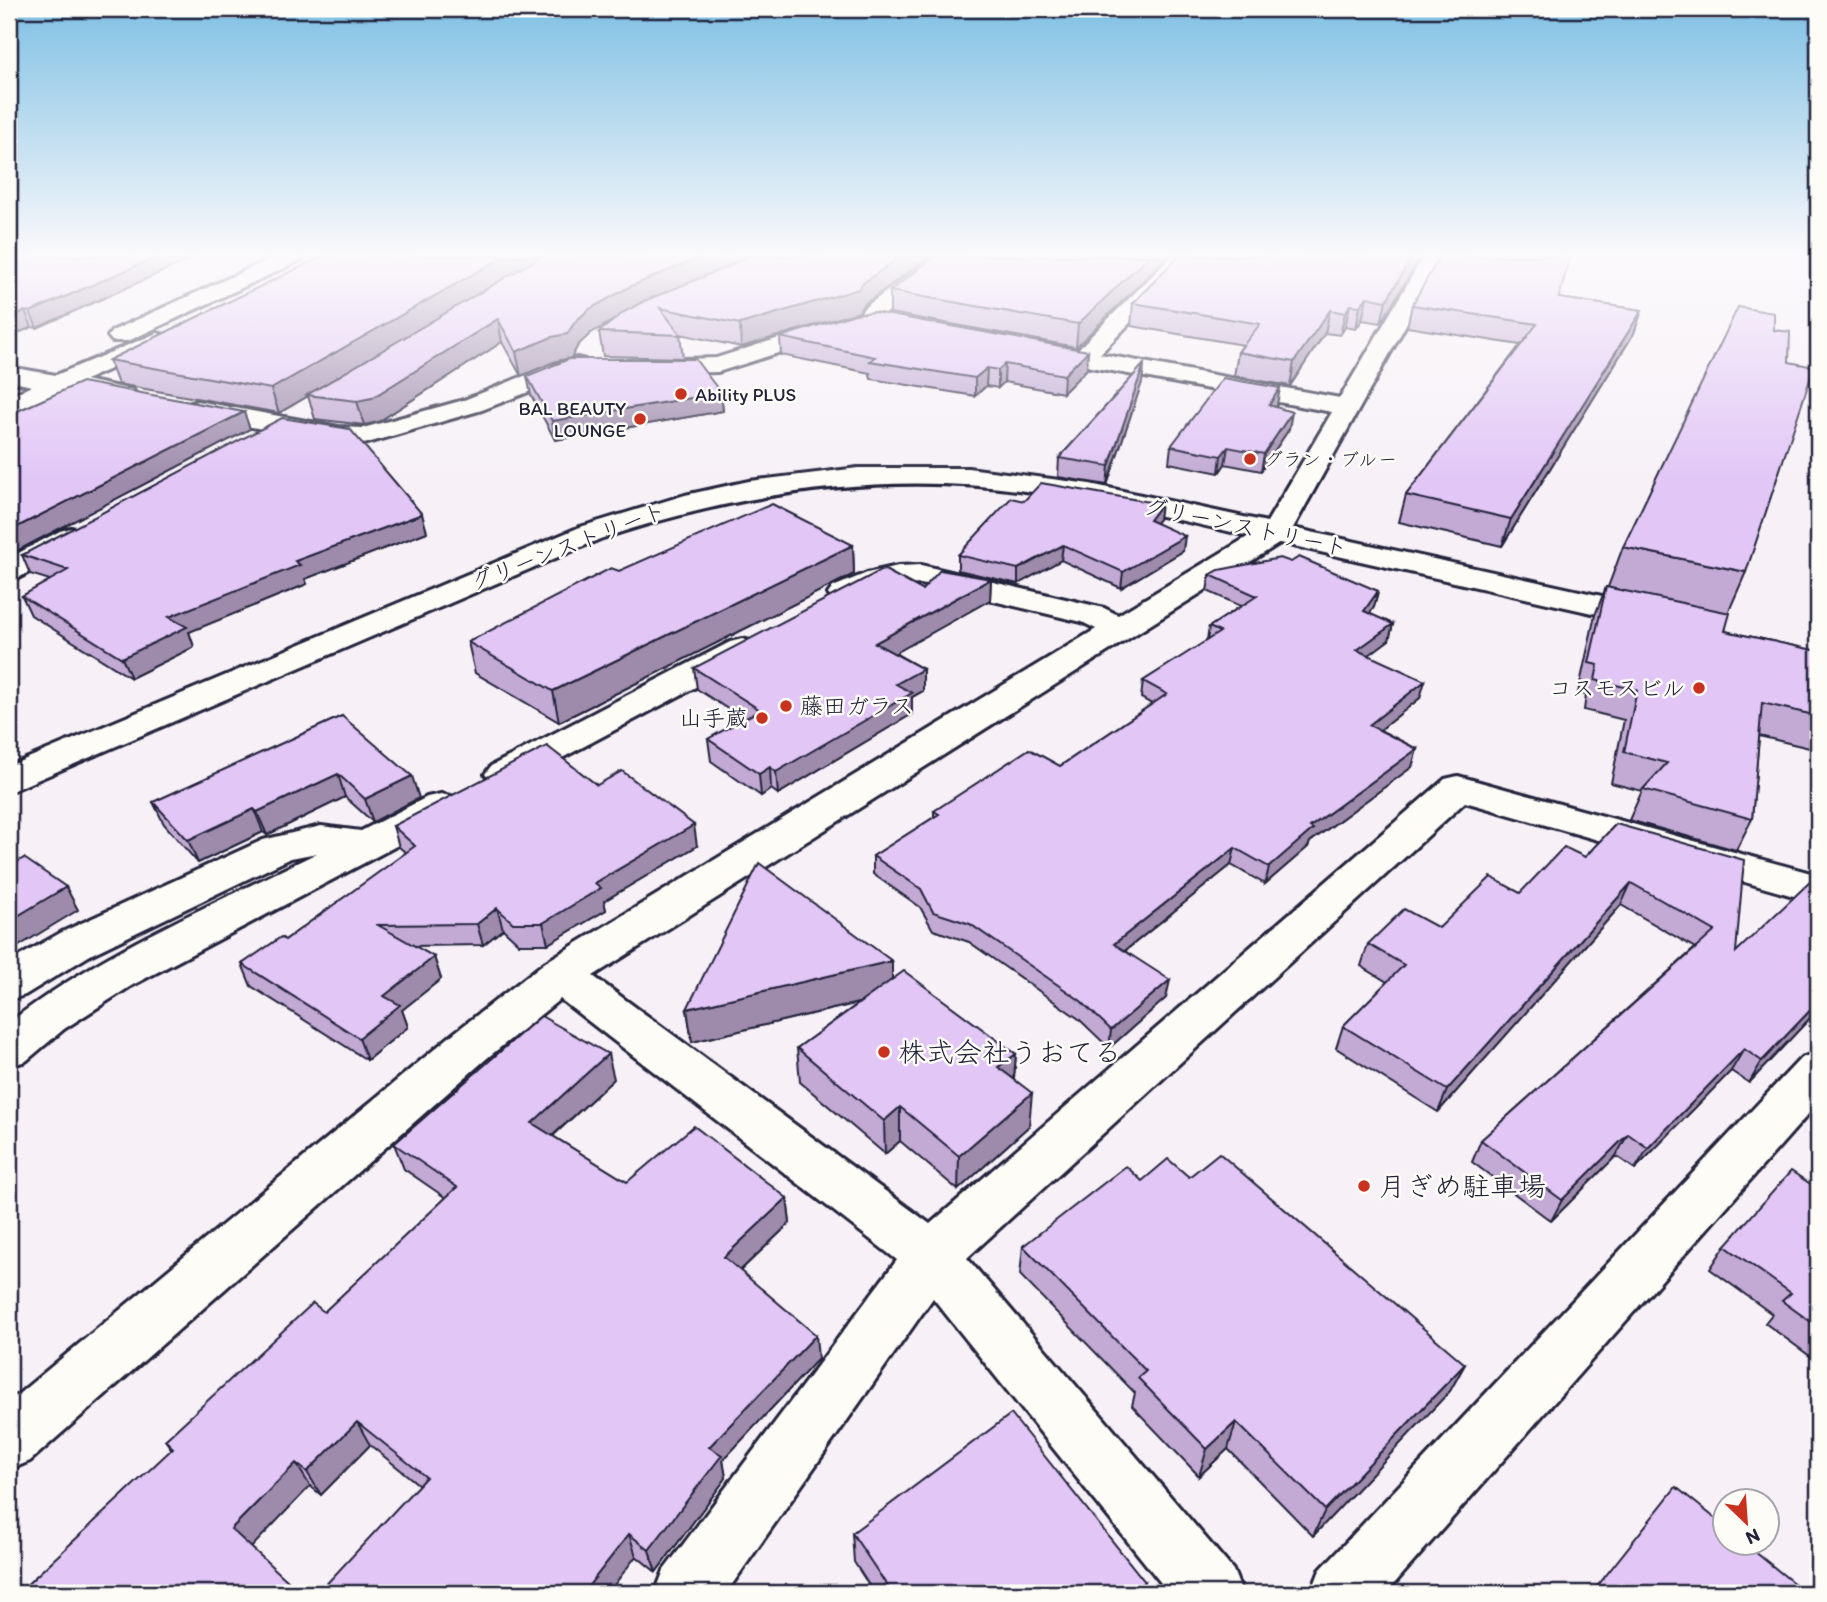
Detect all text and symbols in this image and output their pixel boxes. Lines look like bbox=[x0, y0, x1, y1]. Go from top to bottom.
place label: Ability PLUS bbox=[695, 383, 796, 406]
marker: Ability PLUS bbox=[673, 386, 689, 402]
place label: BAL BEAUTY LOUNGE bbox=[518, 397, 626, 442]
marker: BAL BEAUTY LOUNGE bbox=[632, 411, 648, 427]
place label: グラン・ブルー bbox=[1264, 448, 1397, 471]
marker: グラン・ブルー bbox=[1242, 451, 1258, 467]
street label: グリーンストリート bbox=[1142, 492, 1350, 562]
street label: グリーンストリート bbox=[466, 496, 670, 596]
place label: コスモスビル bbox=[1549, 674, 1685, 702]
marker: コスモスビル bbox=[1691, 680, 1707, 696]
place label: 藤田ガラス bbox=[800, 692, 914, 720]
marker: 藤田ガラス bbox=[778, 698, 794, 714]
place label: 山手蔵 bbox=[679, 704, 748, 732]
marker: 山手蔵 bbox=[754, 710, 770, 726]
place label: 株式会社うおてる bbox=[898, 1035, 1122, 1069]
marker: 株式会社うおてる bbox=[876, 1044, 892, 1060]
place label: 月ぎめ駐車場 bbox=[1378, 1169, 1546, 1203]
marker: 月ぎめ駐車場 bbox=[1356, 1178, 1372, 1194]
north arrow bbox=[1712, 1486, 1782, 1556]
text: N bbox=[1742, 1524, 1764, 1550]

